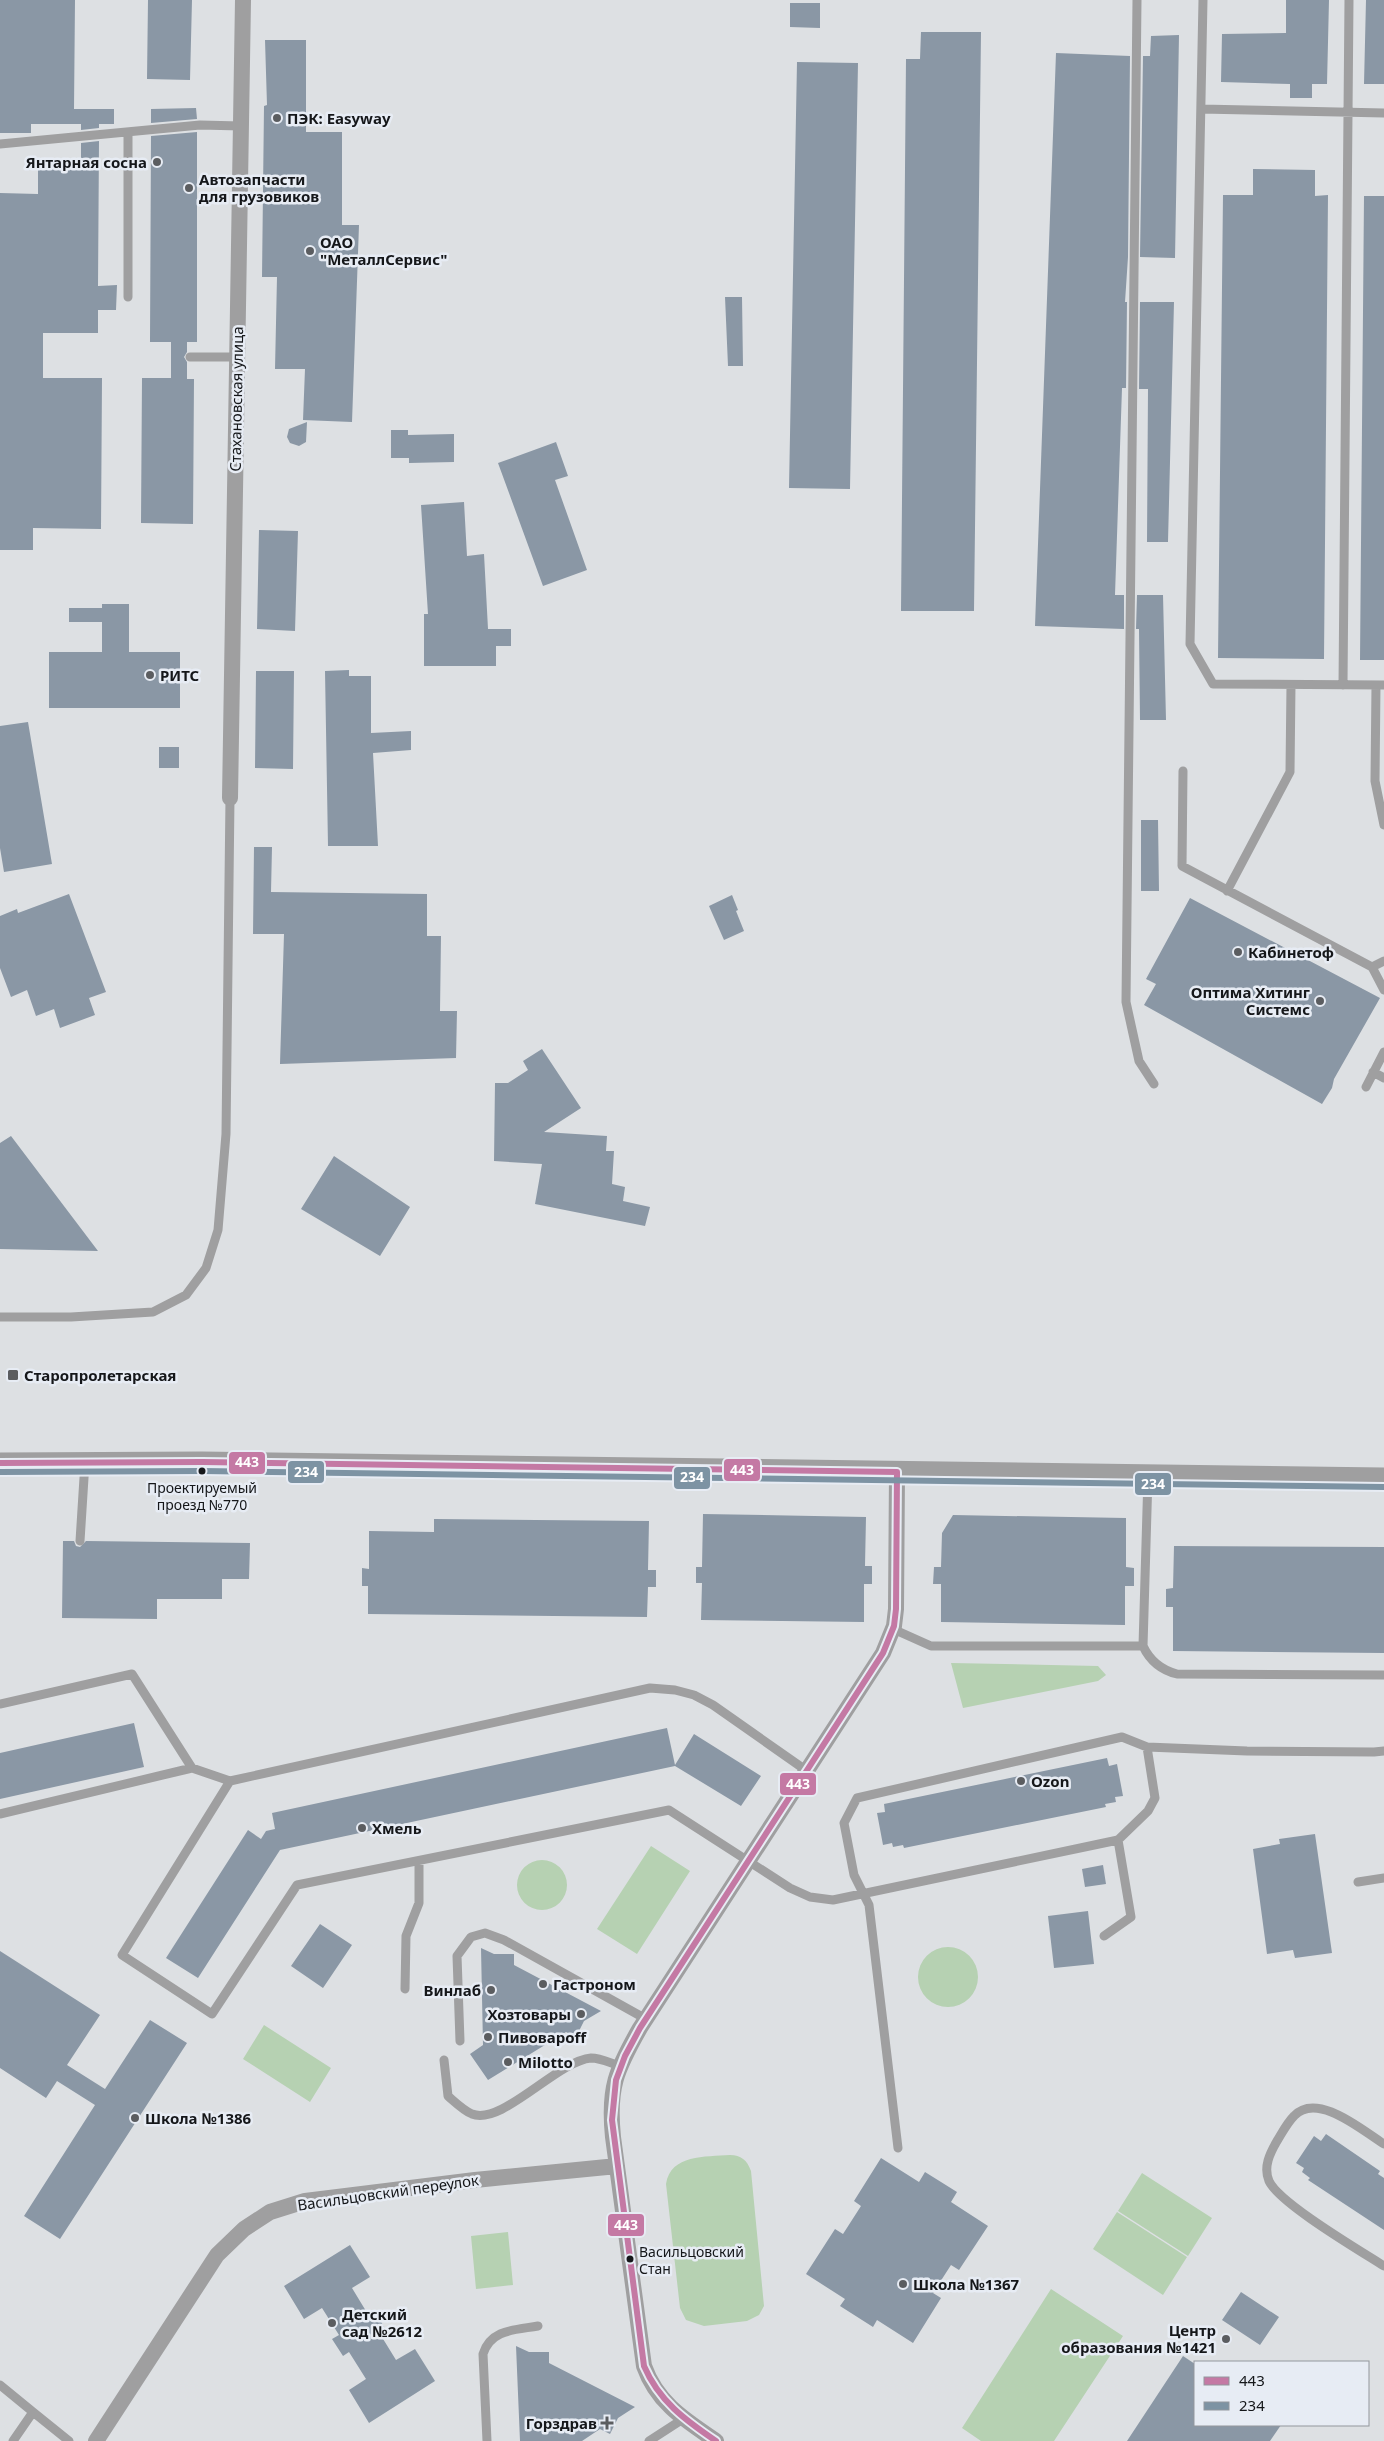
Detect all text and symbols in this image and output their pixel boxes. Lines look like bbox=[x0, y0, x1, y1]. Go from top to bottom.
place label: ПЭК: Easyway bbox=[287, 108, 391, 128]
marker: ПЭК: Easyway bbox=[271, 112, 283, 124]
place label: Янтарная сосна bbox=[25, 152, 147, 172]
marker: Янтарная сосна bbox=[151, 156, 163, 168]
place label: Автозапчасти для грузовиков bbox=[199, 169, 319, 206]
marker: Автозапчасти для грузовиков bbox=[183, 182, 195, 194]
place label: ОАО "МеталлСервис" bbox=[320, 232, 448, 269]
marker: ОАО "МеталлСервис" bbox=[304, 245, 316, 257]
street label: Стахановская улица bbox=[225, 326, 247, 472]
place label: РИТС bbox=[160, 665, 200, 685]
marker: РИТС bbox=[144, 669, 156, 681]
place label: Кабинетоф bbox=[1248, 942, 1334, 962]
marker: Кабинетоф bbox=[1232, 946, 1244, 958]
place label: Оптима Хитинг Системс bbox=[1191, 982, 1310, 1019]
marker: Оптима Хитинг Системс bbox=[1314, 995, 1326, 1007]
place label: Старопролетарская bbox=[24, 1365, 176, 1385]
marker: Старопролетарская bbox=[6, 1368, 20, 1382]
line badge: 443 bbox=[228, 1451, 266, 1475]
text: 443 bbox=[235, 1452, 259, 1471]
line badge: 443 bbox=[723, 1458, 761, 1482]
line badge: 234 bbox=[287, 1460, 325, 1484]
text: 443 bbox=[730, 1460, 754, 1479]
text: 234 bbox=[294, 1462, 318, 1481]
marker: Проектируемый проезд №770 bbox=[197, 1466, 207, 1476]
line badge: 234 bbox=[673, 1466, 711, 1490]
text: 234 bbox=[680, 1467, 704, 1486]
line badge: 234 bbox=[1134, 1472, 1172, 1496]
text: 234 bbox=[1141, 1474, 1165, 1493]
place label: Проектируемый проезд №770 bbox=[147, 1478, 257, 1514]
place label: Ozon bbox=[1031, 1771, 1069, 1791]
line badge: 443 bbox=[779, 1772, 817, 1796]
text: 443 bbox=[786, 1774, 810, 1793]
marker: Ozon bbox=[1015, 1775, 1027, 1787]
place label: Хмель bbox=[372, 1818, 422, 1838]
marker: Хмель bbox=[356, 1822, 368, 1834]
place label: Гастроном bbox=[553, 1974, 636, 1994]
marker: Гастроном bbox=[537, 1978, 549, 1990]
place label: Винлаб bbox=[423, 1980, 481, 2000]
marker: Винлаб bbox=[485, 1984, 497, 1996]
place label: Хозтовары bbox=[487, 2004, 571, 2024]
marker: Хозтовары bbox=[575, 2008, 587, 2020]
place label: Пивовароff bbox=[498, 2027, 588, 2047]
marker: Пивовароff bbox=[482, 2031, 494, 2043]
place label: Milotto bbox=[518, 2052, 573, 2072]
marker: Milotto bbox=[502, 2056, 514, 2068]
place label: Школа №1386 bbox=[145, 2108, 252, 2128]
marker: Школа №1386 bbox=[129, 2112, 141, 2124]
street label: Васильцовский переулок bbox=[296, 2169, 480, 2215]
line badge: 443 bbox=[607, 2213, 645, 2237]
text: 443 bbox=[614, 2215, 638, 2234]
place label: Васильцовский Стан bbox=[639, 2242, 744, 2278]
marker: Васильцовский Стан bbox=[625, 2254, 635, 2264]
place label: Школа №1367 bbox=[913, 2274, 1020, 2294]
marker: Школа №1367 bbox=[897, 2278, 909, 2290]
place label: Детский сад №2612 bbox=[342, 2304, 422, 2341]
marker: Детский сад №2612 bbox=[326, 2317, 338, 2329]
place label: Центр образования №1421 bbox=[1061, 2320, 1216, 2357]
marker: Центр образования №1421 bbox=[1220, 2333, 1232, 2345]
legend bbox=[1194, 2361, 1369, 2426]
text: 443 bbox=[1239, 2370, 1265, 2390]
text: 234 bbox=[1239, 2395, 1265, 2415]
place label: Горздрав bbox=[526, 2413, 597, 2433]
marker: Горздрав bbox=[601, 2417, 613, 2429]

